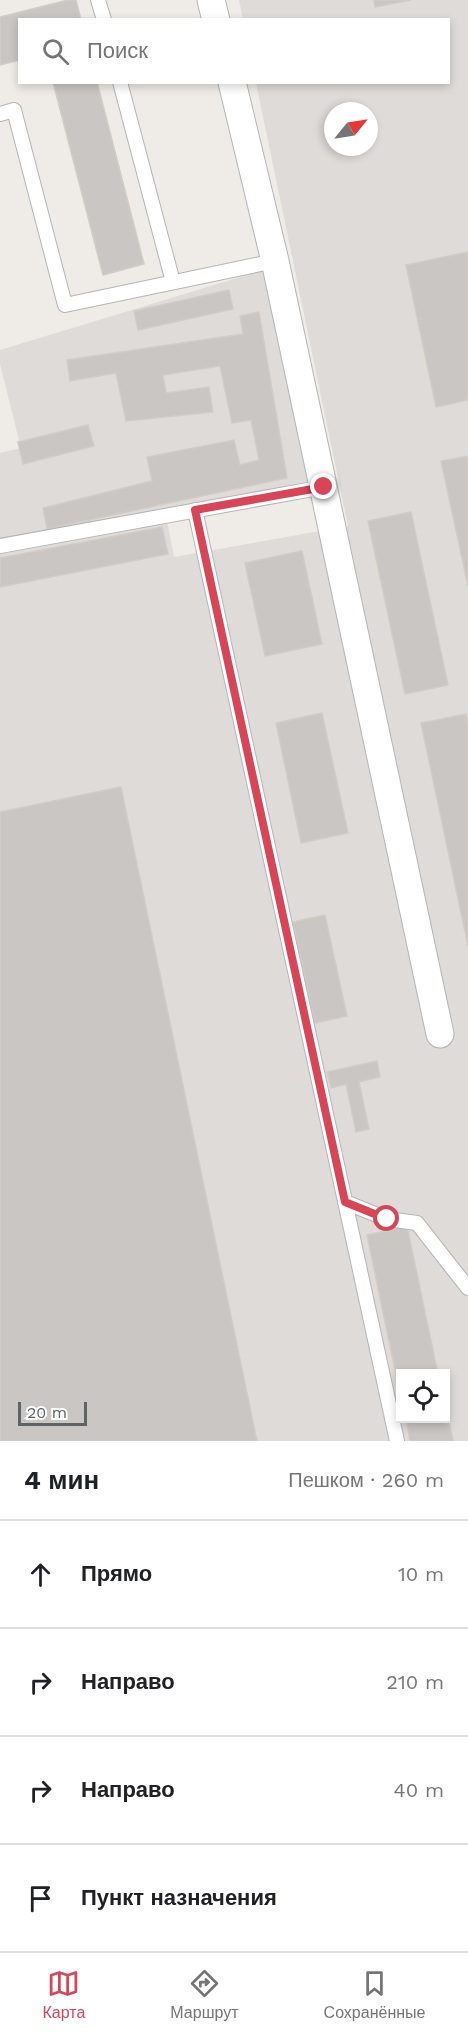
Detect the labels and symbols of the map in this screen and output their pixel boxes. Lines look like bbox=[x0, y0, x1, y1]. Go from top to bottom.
north arrow bbox=[324, 102, 378, 156]
route end bbox=[310, 473, 336, 499]
route start bbox=[373, 1205, 399, 1231]
scale bar bbox=[18, 1399, 87, 1426]

